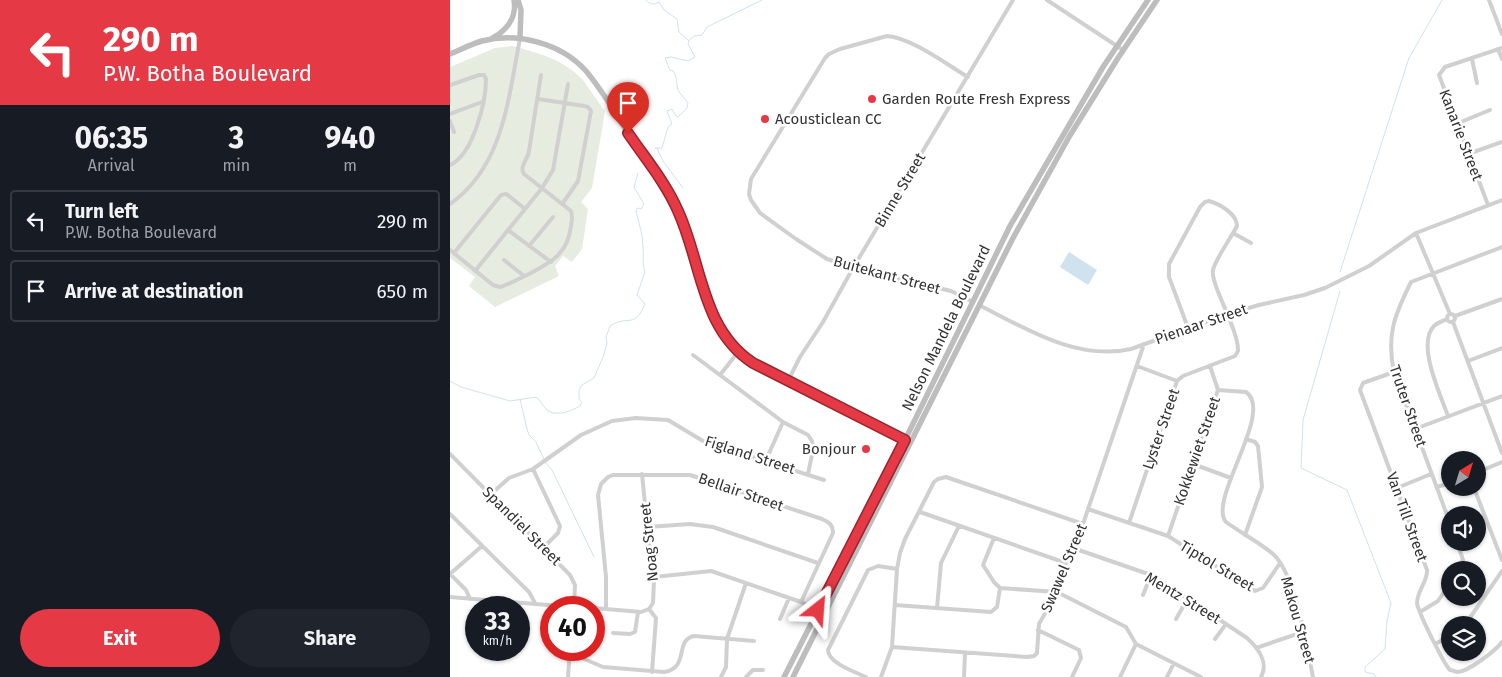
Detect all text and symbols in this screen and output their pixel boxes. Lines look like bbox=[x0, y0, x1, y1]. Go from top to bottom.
text: 290 m bbox=[103, 18, 199, 60]
icon: left bbox=[20, 20, 85, 85]
text: P.W. Botha Boulevard bbox=[103, 60, 312, 87]
pin bbox=[607, 82, 649, 133]
street label: Kanarie Street bbox=[1435, 87, 1487, 184]
icon: arrive bbox=[614, 89, 642, 117]
place label: Garden Route Fresh Express bbox=[882, 90, 1070, 108]
marker: Garden Route Fresh Express bbox=[866, 93, 878, 105]
place label: Acousticlean CC bbox=[775, 110, 882, 128]
marker: Acousticlean CC bbox=[759, 113, 771, 125]
text: 06:35 bbox=[74, 120, 148, 156]
text: 3 bbox=[229, 120, 244, 156]
text: 940 bbox=[325, 120, 376, 156]
street label: Binne Street bbox=[871, 149, 930, 231]
text: Arrival bbox=[88, 156, 135, 175]
text: min bbox=[223, 156, 250, 175]
text: m bbox=[343, 156, 357, 175]
text: Turn left bbox=[65, 200, 139, 223]
icon: left bbox=[22, 207, 50, 235]
text: 290 m bbox=[377, 210, 428, 233]
text: P.W. Botha Boulevard bbox=[65, 223, 217, 242]
street label: Nelson Mandela Boulevard bbox=[898, 242, 994, 414]
street label: Buitekant Street bbox=[832, 252, 943, 298]
icon: arrive bbox=[22, 277, 50, 305]
text: Arrive at destination bbox=[65, 280, 244, 303]
text: 650 m bbox=[377, 280, 428, 303]
street label: Pienaar Street bbox=[1152, 300, 1250, 348]
street label: Truter Street bbox=[1386, 363, 1431, 450]
street label: Lyster Street bbox=[1139, 386, 1183, 472]
street label: Kokkewiet Street bbox=[1170, 394, 1224, 508]
street label: Figland Street bbox=[703, 432, 798, 478]
place label: Bonjour bbox=[802, 440, 856, 458]
marker: Bonjour bbox=[860, 443, 872, 455]
north arrow bbox=[1441, 451, 1486, 496]
map controls bbox=[1441, 451, 1486, 661]
street label: Bellair Street bbox=[696, 469, 786, 515]
street label: Van Till Street bbox=[1382, 470, 1432, 565]
street label: Spandiel Street bbox=[479, 483, 566, 570]
street label: Noag Street bbox=[636, 501, 662, 582]
button: sound bbox=[1441, 506, 1486, 551]
street label: Swawel Street bbox=[1037, 520, 1091, 615]
street label: Tiptol Street bbox=[1176, 537, 1258, 596]
button: search bbox=[1441, 561, 1486, 606]
street label: Mentz Street bbox=[1142, 568, 1225, 628]
street label: Makou Street bbox=[1277, 574, 1319, 666]
position arrow bbox=[791, 583, 843, 635]
speed limit sign: 40 bbox=[540, 596, 605, 661]
text: 33 bbox=[484, 607, 511, 637]
button: Exit bbox=[20, 609, 220, 667]
button: Share bbox=[230, 609, 430, 667]
button: layers bbox=[1441, 616, 1486, 661]
text: km/h bbox=[483, 634, 512, 648]

